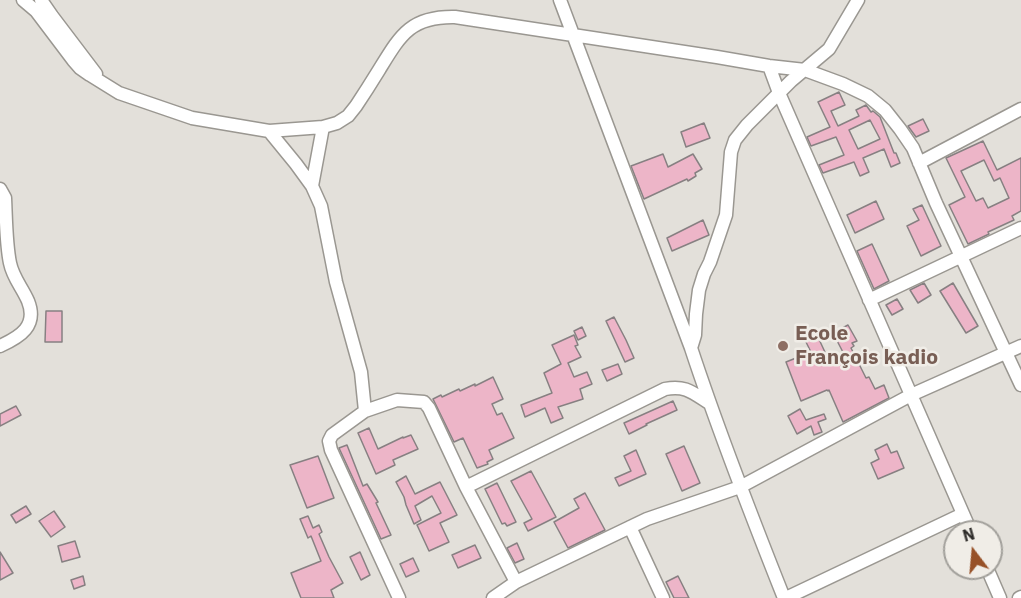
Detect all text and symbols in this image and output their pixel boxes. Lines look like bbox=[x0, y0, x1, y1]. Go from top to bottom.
place label: Ecole François kadio bbox=[795, 321, 938, 371]
marker: Ecole François kadio bbox=[776, 339, 790, 353]
north arrow bbox=[943, 520, 1003, 580]
text: N bbox=[960, 523, 977, 546]

